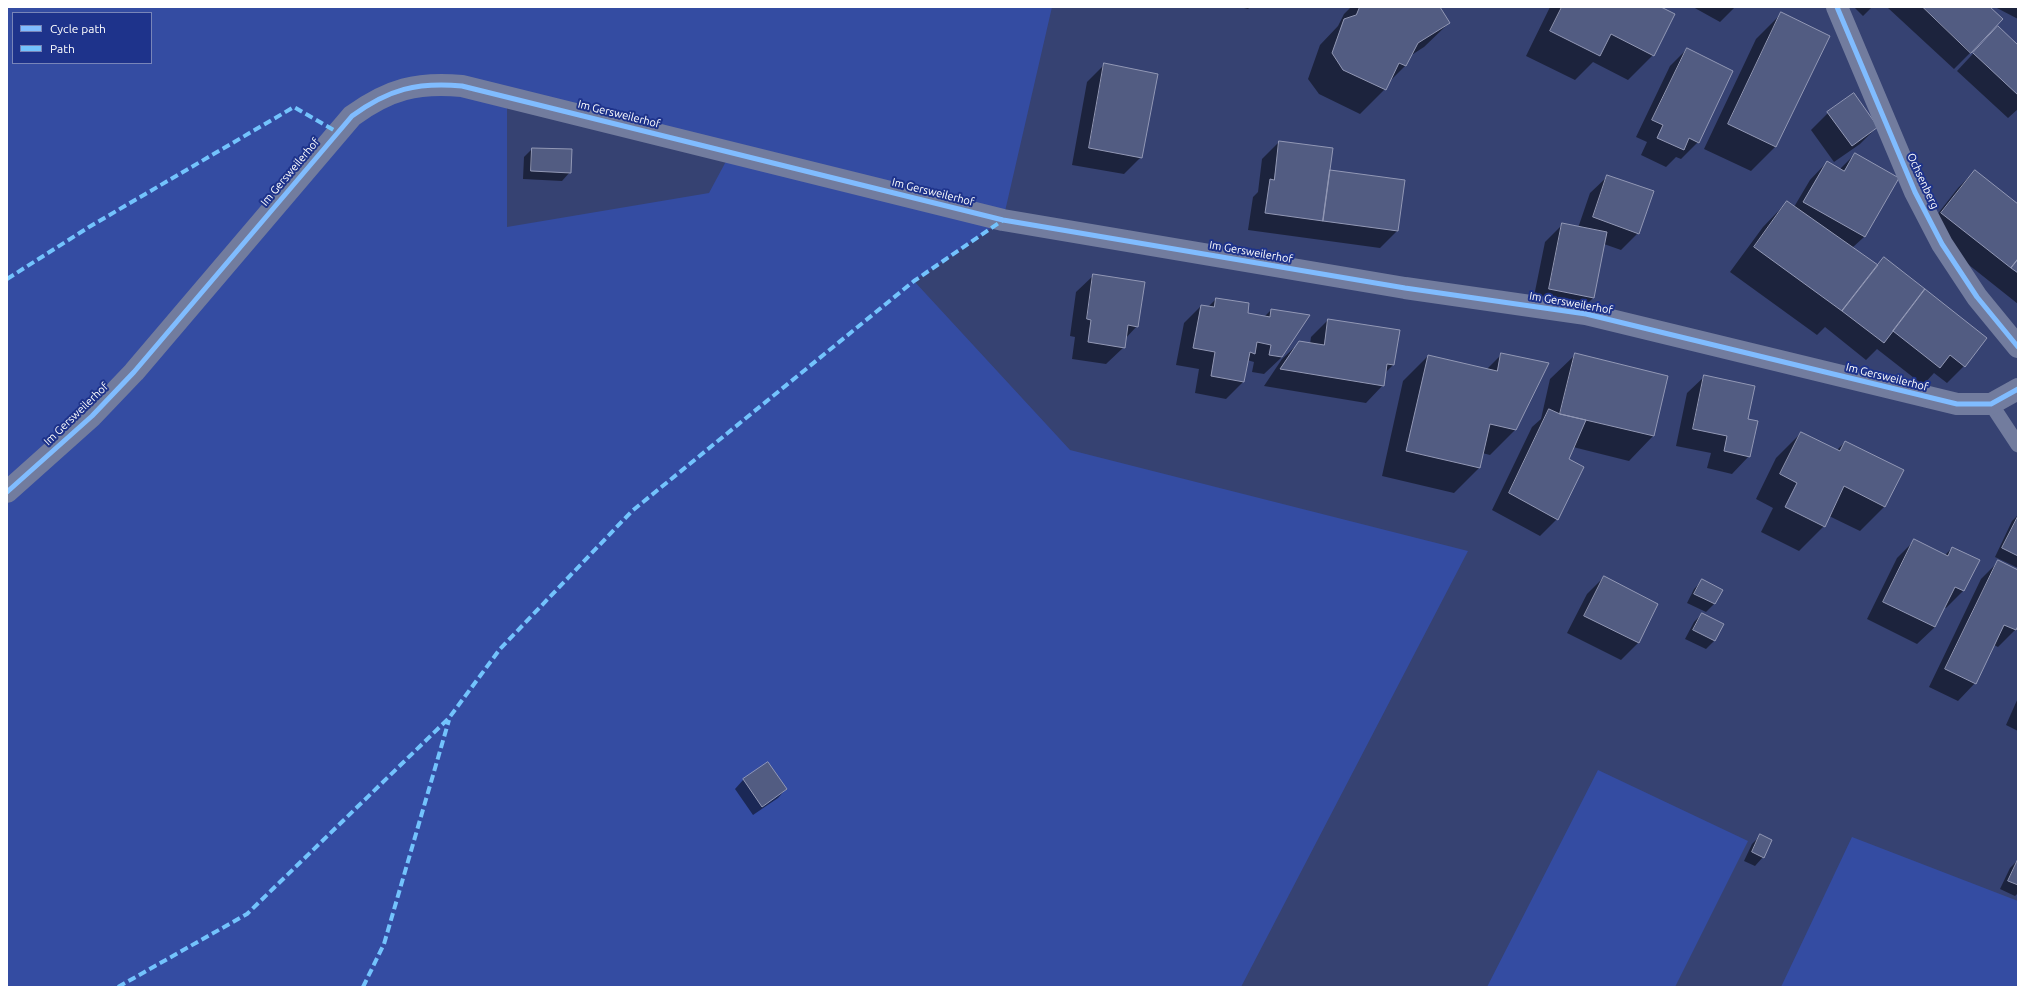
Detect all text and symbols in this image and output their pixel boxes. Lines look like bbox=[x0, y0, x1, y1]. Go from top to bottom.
legend bbox=[12, 12, 152, 64]
text: Cycle path bbox=[50, 22, 106, 35]
text: Path bbox=[50, 42, 75, 55]
street label: Im Gersweilerhof bbox=[576, 97, 662, 131]
street label: Im Gersweilerhof bbox=[258, 135, 322, 209]
street label: Ochsenberg bbox=[1904, 151, 1942, 211]
street label: Im Gersweilerhof bbox=[890, 175, 976, 209]
street label: Im Gersweilerhof bbox=[1208, 238, 1294, 266]
street label: Im Gersweilerhof bbox=[1528, 289, 1614, 317]
street label: Im Gersweilerhof bbox=[1844, 360, 1930, 394]
street label: Im Gersweilerhof bbox=[41, 380, 111, 448]

